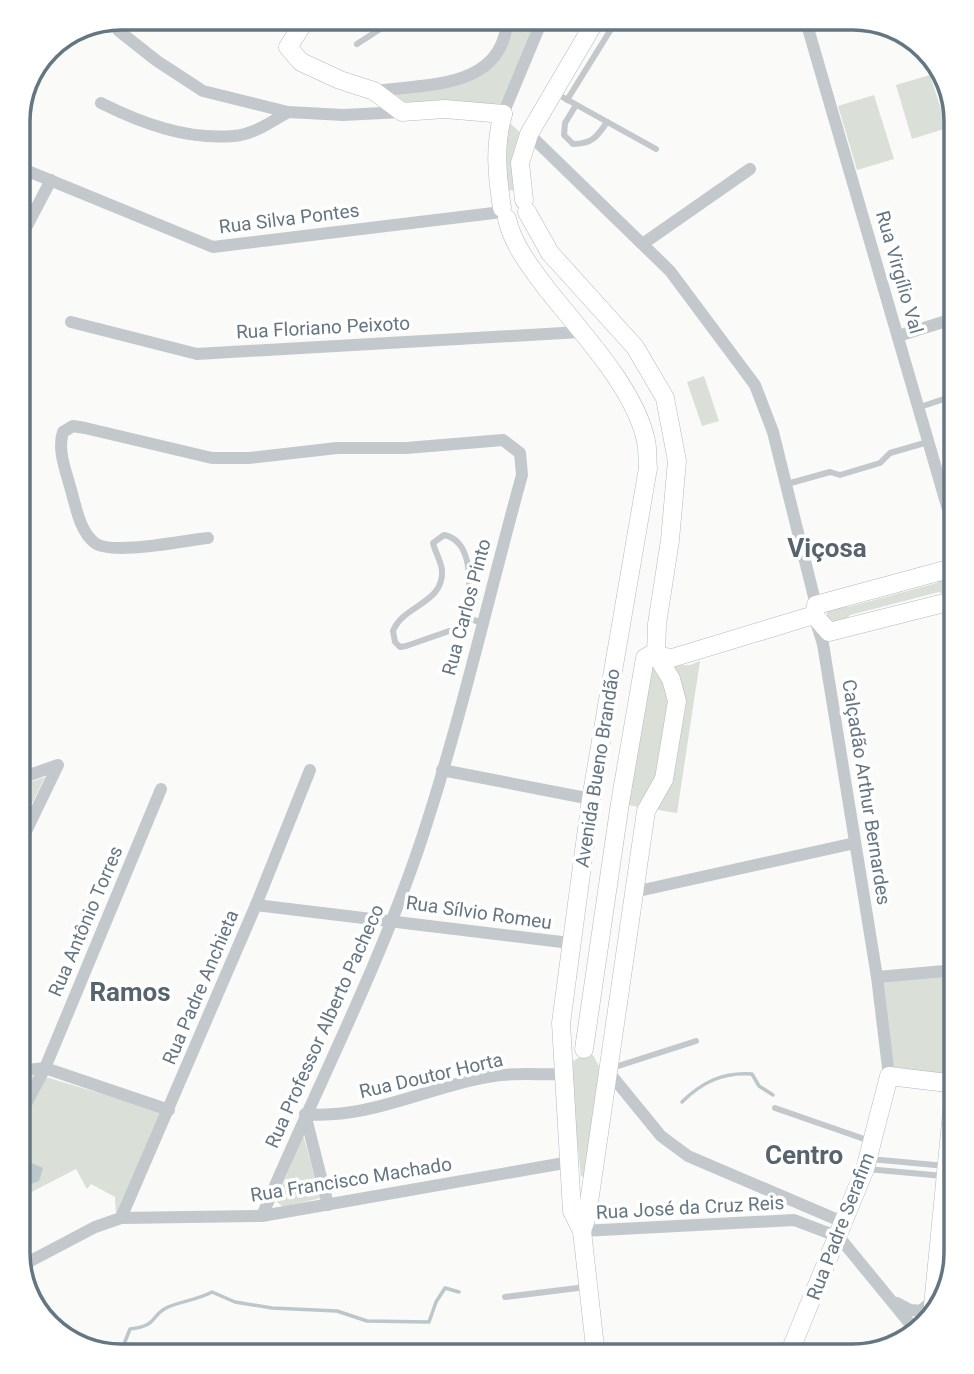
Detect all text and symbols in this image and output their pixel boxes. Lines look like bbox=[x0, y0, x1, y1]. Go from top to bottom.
street label: Rua Silva Pontes bbox=[218, 198, 361, 239]
street label: Rua Virgílio Val bbox=[871, 208, 928, 336]
street label: Rua Floriano Peixoto bbox=[235, 311, 411, 344]
district label: Viçosa bbox=[787, 533, 867, 563]
street label: Rua Carlos Pinto bbox=[437, 536, 496, 678]
street label: Avenida Bueno Brandão bbox=[570, 667, 625, 869]
street label: Calçadão Arthur Bernardes bbox=[837, 678, 896, 906]
street label: Rua Antônio Torres bbox=[43, 843, 128, 1000]
street label: Rua Sílvio Romeu bbox=[405, 891, 553, 934]
street label: Rua Professor Alberto Pacheco bbox=[260, 901, 389, 1152]
street label: Rua Padre Anchieta bbox=[157, 906, 243, 1068]
district label: Ramos bbox=[89, 977, 171, 1007]
street label: Rua Doutor Horta bbox=[357, 1048, 505, 1103]
district label: Centro bbox=[765, 1140, 843, 1170]
street label: Rua Padre Serafim bbox=[802, 1149, 879, 1303]
street label: Rua Francisco Machado bbox=[249, 1152, 453, 1207]
street label: Rua José da Cruz Reis bbox=[595, 1191, 785, 1224]

